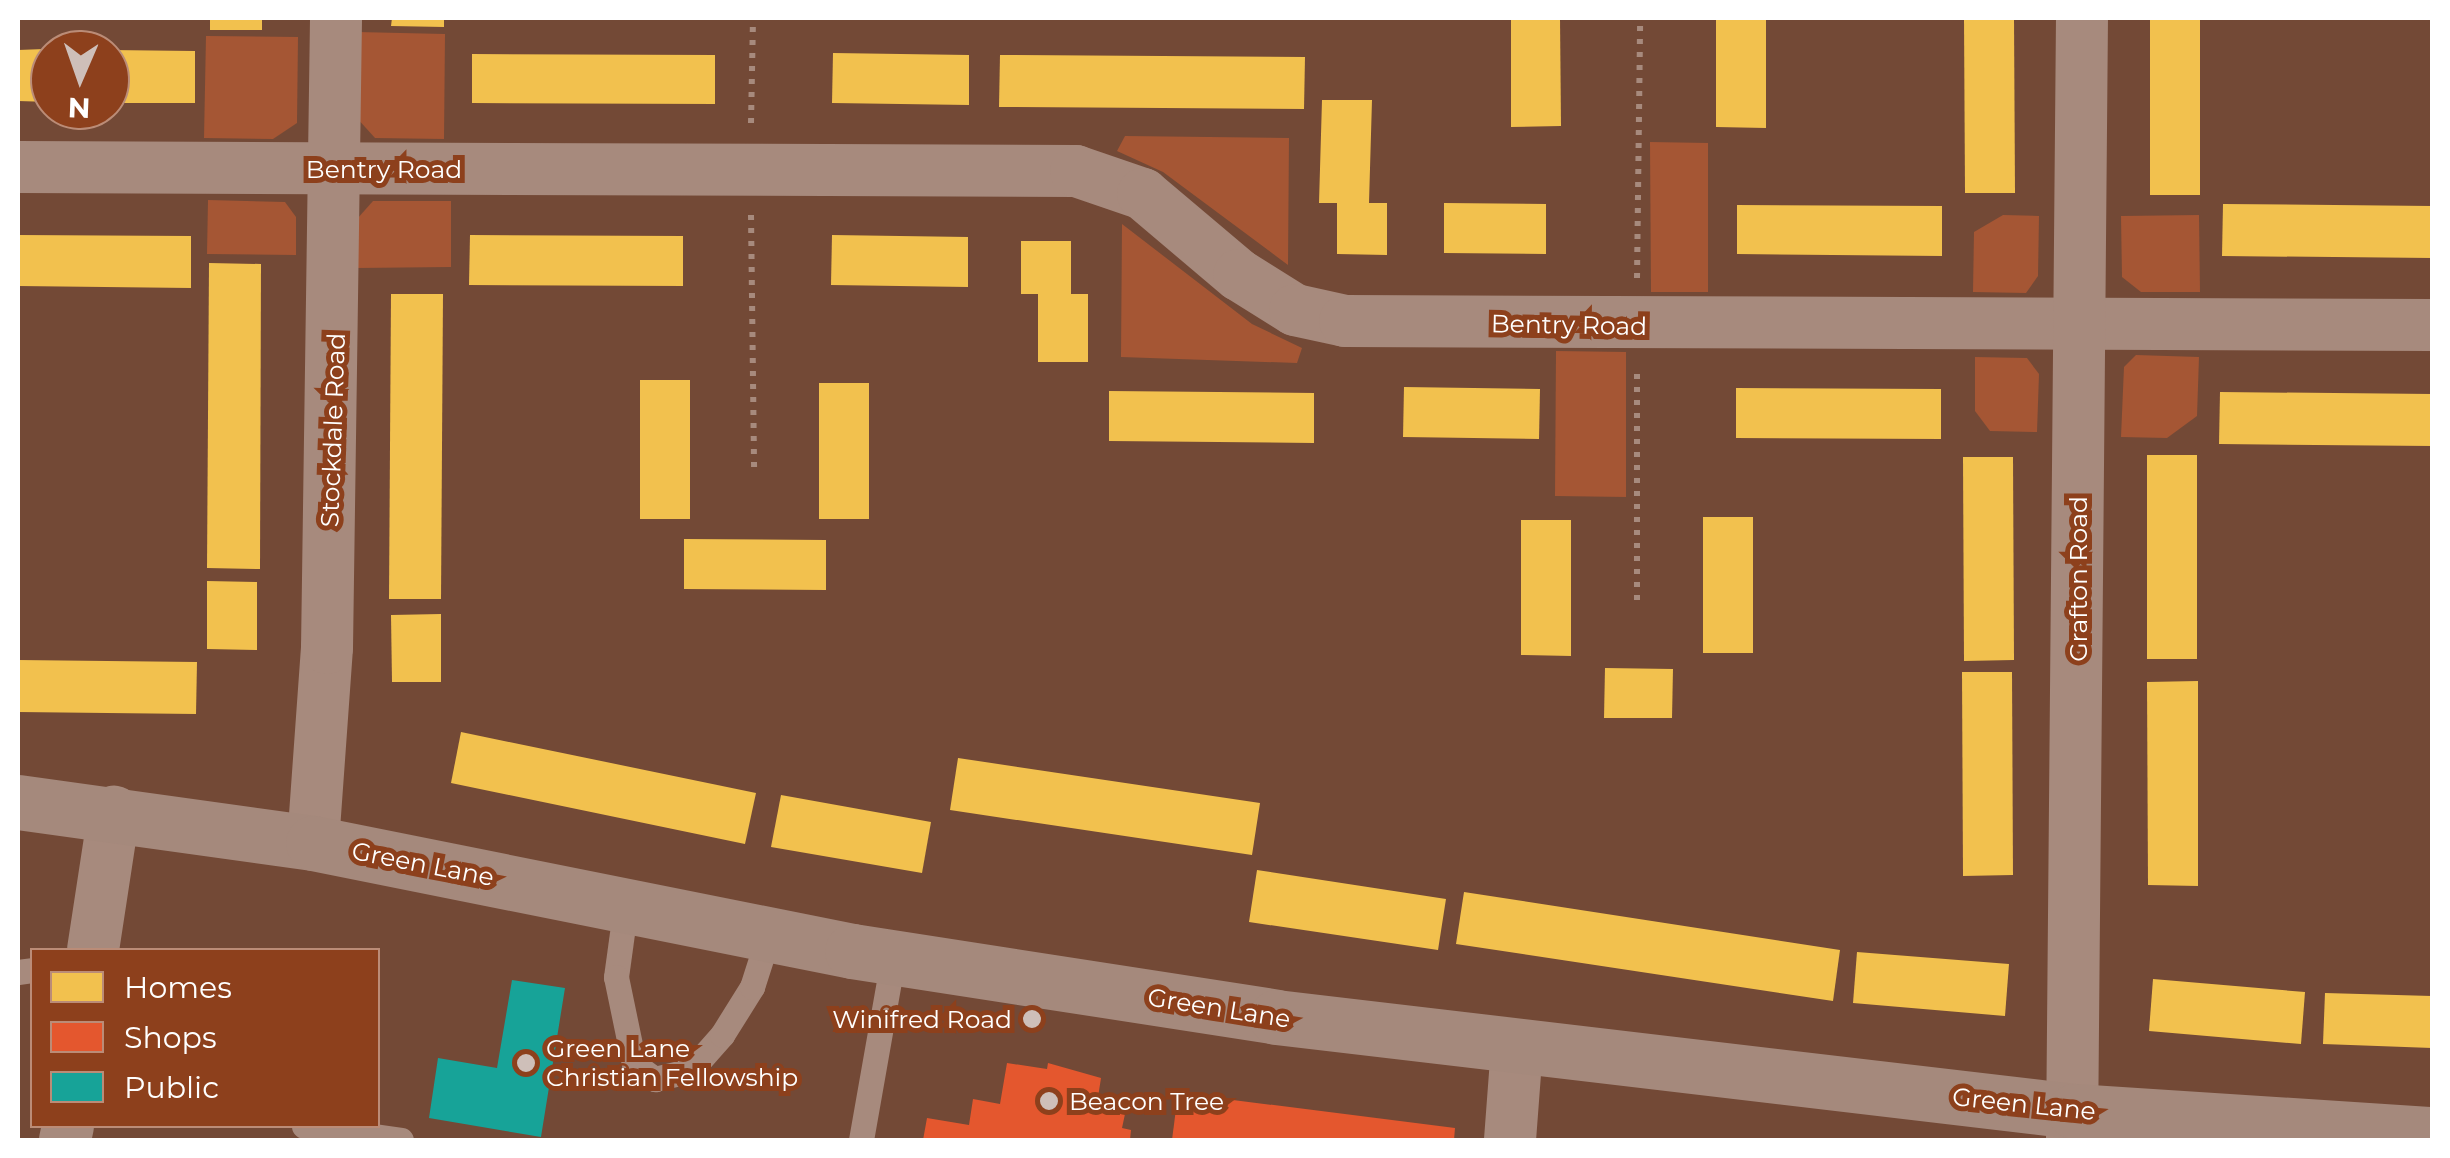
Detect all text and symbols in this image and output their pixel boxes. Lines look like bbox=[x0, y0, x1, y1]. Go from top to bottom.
north arrow bbox=[30, 30, 130, 130]
text: N bbox=[67, 91, 91, 125]
street label: Bentry Road bbox=[306, 154, 462, 184]
street label: Bentry Road bbox=[1491, 309, 1647, 341]
street label: Stockdale Road bbox=[315, 332, 351, 528]
street label: Grafton Road bbox=[2063, 496, 2093, 662]
street label: Green Lane bbox=[349, 836, 497, 892]
legend bbox=[30, 948, 380, 1128]
text: Homes bbox=[124, 969, 232, 1006]
street label: Green Lane bbox=[1145, 982, 1293, 1034]
place label: Winifred Road bbox=[832, 1004, 1012, 1034]
marker: Winifred Road bbox=[1021, 1008, 1043, 1030]
text: Shops bbox=[124, 1019, 217, 1056]
place label: Green Lane Christian Fellowship bbox=[546, 1034, 798, 1093]
marker: Green Lane Christian Fellowship bbox=[515, 1052, 537, 1074]
text: Public bbox=[124, 1069, 219, 1106]
street label: Green Lane bbox=[1951, 1082, 2097, 1126]
place label: Beacon Tree bbox=[1069, 1086, 1224, 1116]
marker: Beacon Tree bbox=[1038, 1090, 1060, 1112]

